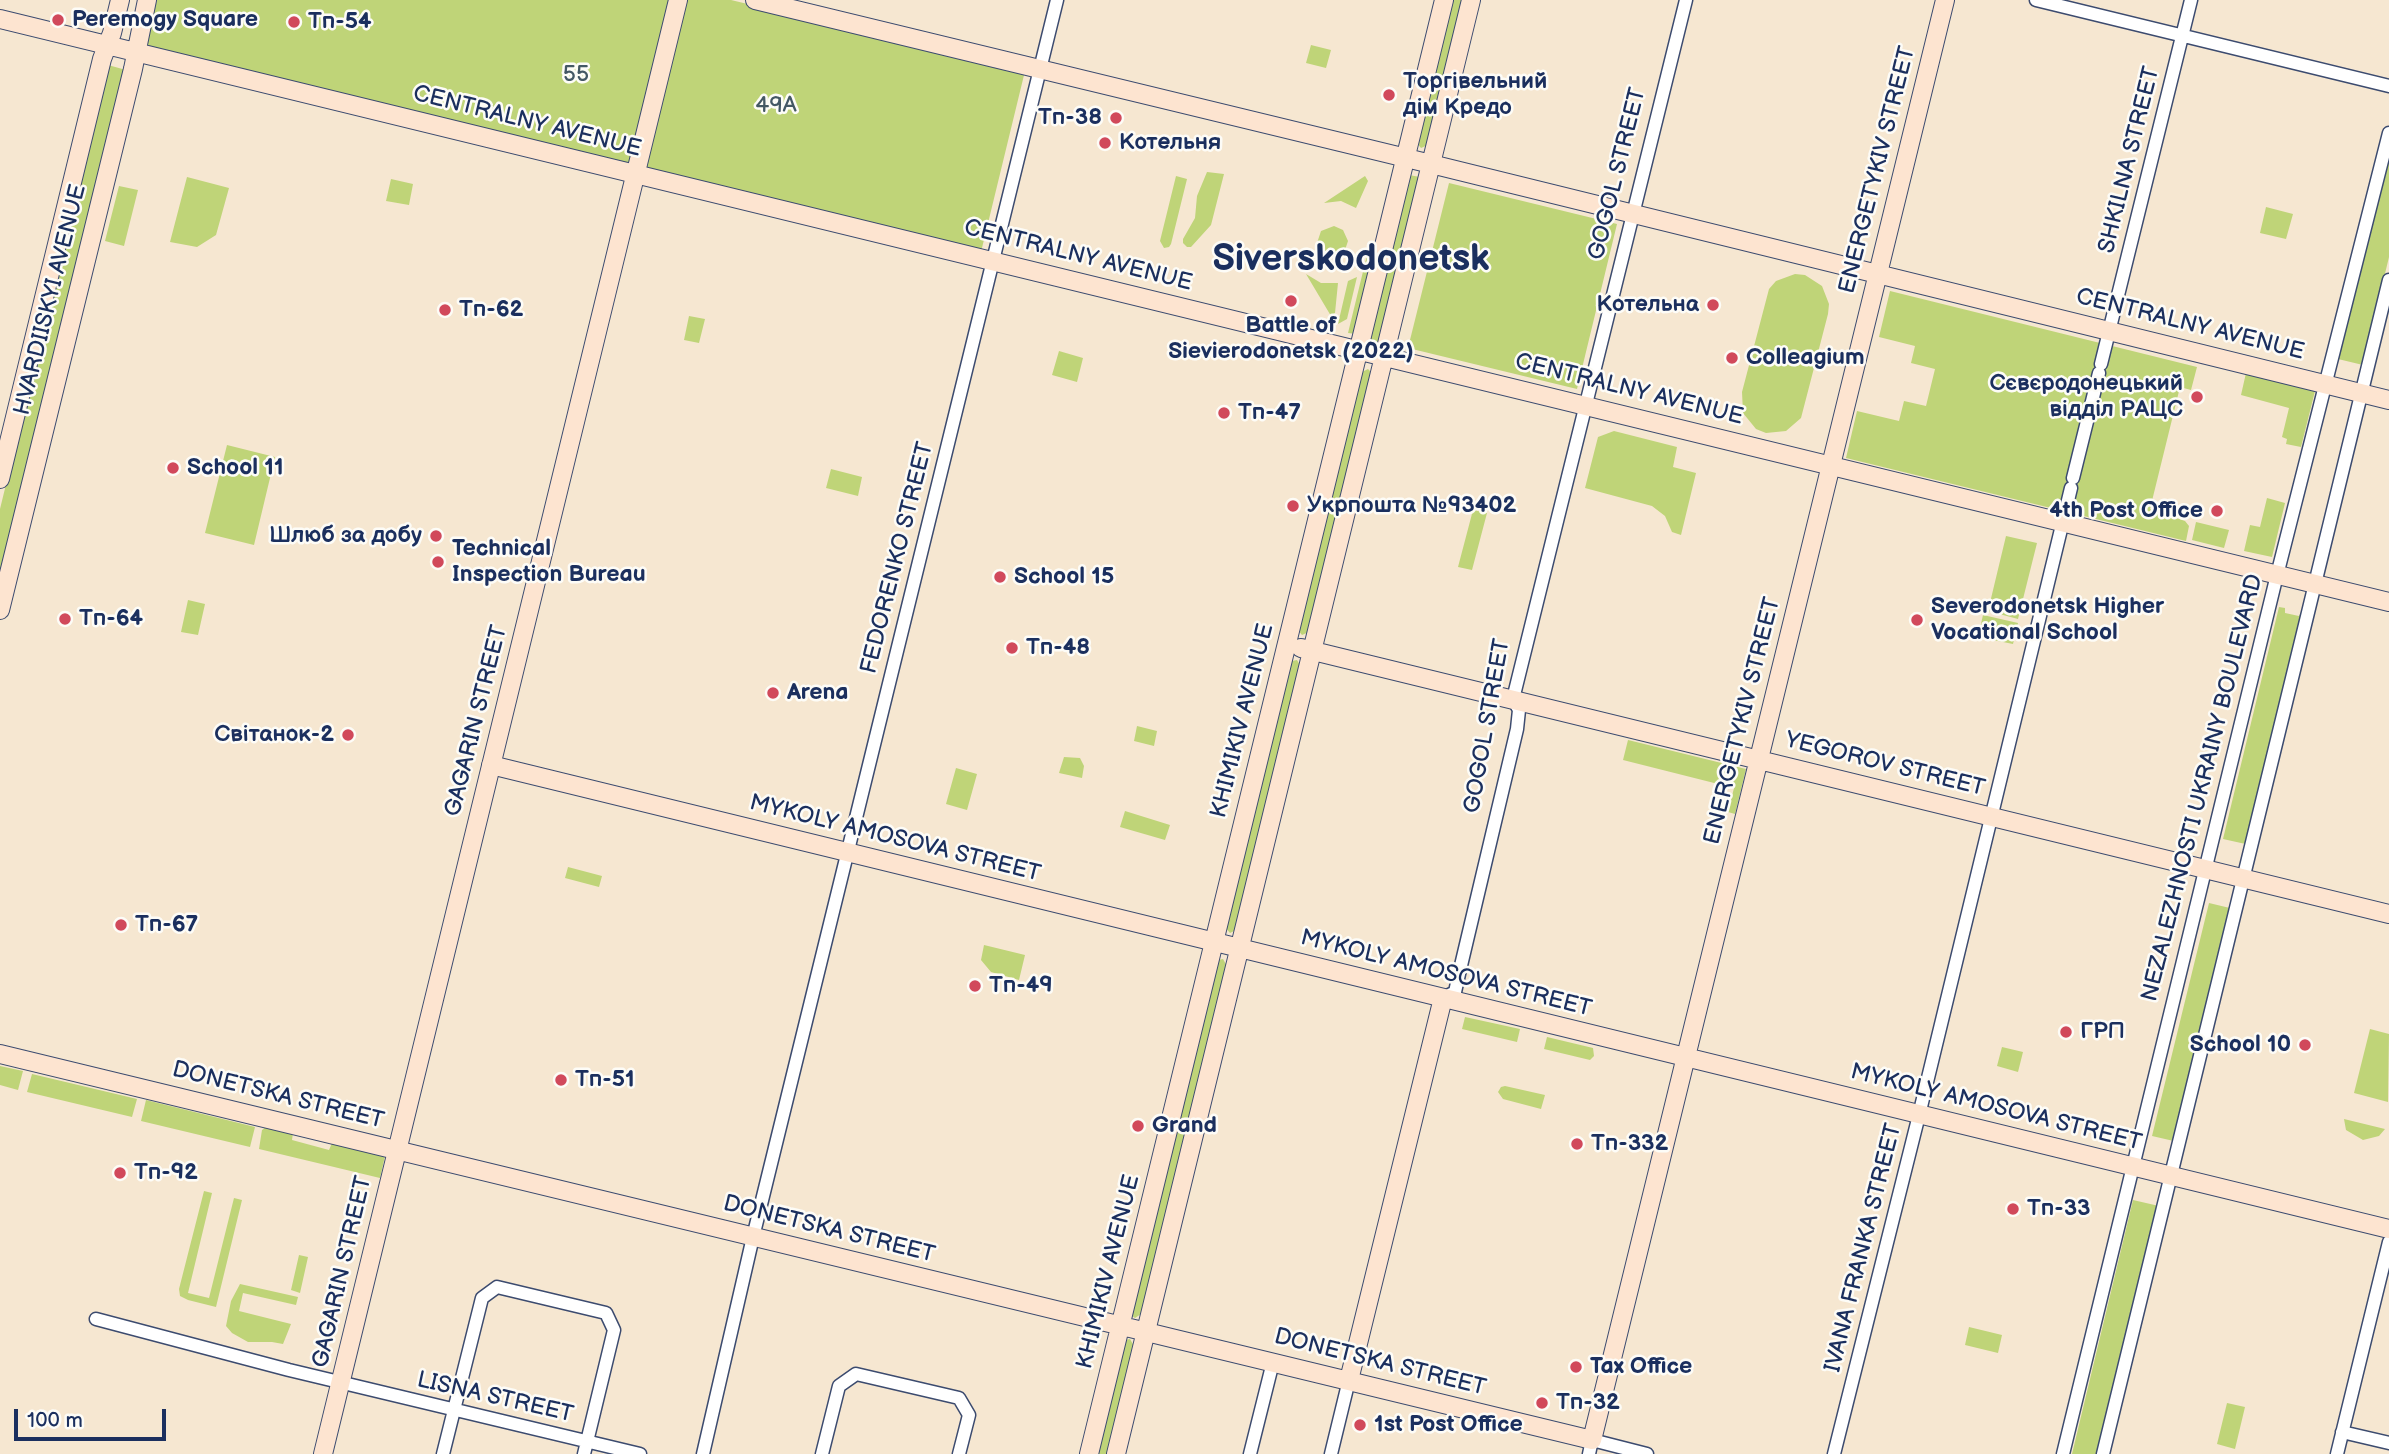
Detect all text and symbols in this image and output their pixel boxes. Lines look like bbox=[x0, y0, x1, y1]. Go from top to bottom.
place label: Peremogy Square bbox=[72, 6, 258, 34]
place label: Тп-54 bbox=[308, 8, 371, 36]
marker: Peremogy Square bbox=[50, 12, 66, 28]
marker: Тп-54 bbox=[286, 14, 302, 30]
street label: ENERGETYKIV STREET bbox=[1834, 44, 1922, 296]
park label: 55 bbox=[563, 61, 589, 89]
street label: SHKILNA STREET bbox=[2093, 64, 2167, 256]
place label: Торгівельний дім Кредо bbox=[1403, 68, 1547, 122]
street label: CENTRALNY AVENUE bbox=[410, 80, 644, 164]
street label: GOGOL STREET bbox=[1583, 85, 1653, 263]
marker: Торгівельний дім Кредо bbox=[1381, 87, 1397, 103]
park label: 49А bbox=[755, 92, 797, 120]
place label: Тп-38 bbox=[1038, 104, 1102, 132]
marker: Тп-38 bbox=[1108, 110, 1124, 126]
place label: Котельня bbox=[1119, 129, 1221, 157]
marker: Котельня bbox=[1097, 135, 1113, 151]
street label: HVARDIISKYI AVENUE bbox=[9, 182, 93, 418]
street label: CENTRALNY AVENUE bbox=[961, 214, 1195, 298]
district label: Siverskodonetsk bbox=[1213, 239, 1489, 283]
street label: CENTRALNY AVENUE bbox=[2073, 283, 2307, 367]
place label: Котельна bbox=[1597, 291, 1699, 319]
marker: Battle of Sievierodonetsk (2022) bbox=[1283, 293, 1299, 309]
place label: Тп-62 bbox=[459, 296, 523, 324]
marker: Котельна bbox=[1705, 297, 1721, 313]
marker: Тп-62 bbox=[437, 302, 453, 318]
place label: Battle of Sievierodonetsk (2022) bbox=[1168, 312, 1414, 366]
place label: Colleagium bbox=[1746, 344, 1865, 372]
street label: CENTRALNY AVENUE bbox=[1512, 348, 1746, 432]
marker: Colleagium bbox=[1724, 350, 1740, 366]
place label: Сєвєродонецький відділ РАЦС bbox=[1989, 370, 2183, 424]
marker: Сєвєродонецький відділ РАЦС bbox=[2189, 389, 2205, 405]
place label: Тп-47 bbox=[1238, 399, 1301, 427]
marker: Тп-47 bbox=[1216, 405, 1232, 421]
street label: FEDORENKO STREET bbox=[856, 439, 940, 677]
place label: School 11 bbox=[187, 454, 284, 482]
marker: School 11 bbox=[165, 460, 181, 476]
place label: Укрпошта №93402 bbox=[1307, 492, 1516, 520]
place label: 4th Post Office bbox=[2049, 497, 2203, 525]
marker: Укрпошта №93402 bbox=[1285, 498, 1301, 514]
marker: 4th Post Office bbox=[2209, 503, 2225, 519]
place label: Шлюб за добу bbox=[269, 522, 422, 550]
marker: Шлюб за добу bbox=[428, 528, 444, 544]
place label: Technical Inspection Bureau bbox=[452, 535, 646, 589]
marker: Technical Inspection Bureau bbox=[430, 554, 446, 570]
place label: School 15 bbox=[1014, 563, 1114, 591]
marker: School 15 bbox=[992, 569, 1008, 585]
street label: NEZALEZHNOSTI UKRAINY BOULEVARD bbox=[2136, 571, 2270, 1005]
place label: Severodonetsk Higher Vocational School bbox=[1931, 593, 2164, 647]
street label: ENERGETYKIV STREET bbox=[1699, 595, 1787, 847]
place label: Тп-64 bbox=[79, 605, 143, 633]
marker: Тп-64 bbox=[57, 611, 73, 627]
marker: Severodonetsk Higher Vocational School bbox=[1909, 612, 1925, 628]
street label: KHIMIKIV AVENUE bbox=[1206, 621, 1280, 821]
street label: GAGARIN STREET bbox=[440, 623, 514, 819]
place label: Тп-48 bbox=[1026, 634, 1090, 662]
street label: GOGOL STREET bbox=[1459, 637, 1517, 815]
marker: Тп-48 bbox=[1004, 640, 1020, 656]
place label: Arena bbox=[787, 679, 849, 707]
marker: Arena bbox=[765, 685, 781, 701]
place label: Світанок-2 bbox=[214, 721, 334, 749]
marker: Світанок-2 bbox=[340, 727, 356, 743]
street label: YEGOROV STREET bbox=[1782, 727, 1988, 803]
street label: MYKOLY AMOSOVA STREET bbox=[747, 789, 1043, 889]
place label: Тп-67 bbox=[135, 911, 198, 939]
marker: Тп-67 bbox=[113, 917, 129, 933]
street label: MYKOLY AMOSOVA STREET bbox=[1298, 924, 1594, 1024]
place label: Тп-49 bbox=[989, 972, 1053, 1000]
marker: Тп-49 bbox=[967, 978, 983, 994]
place label: ГРП bbox=[2080, 1018, 2125, 1046]
marker: ГРП bbox=[2058, 1024, 2074, 1040]
place label: School 10 bbox=[2190, 1031, 2291, 1059]
marker: School 10 bbox=[2297, 1037, 2313, 1053]
street label: DONETSKA STREET bbox=[169, 1056, 387, 1136]
street label: MYKOLY AMOSOVA STREET bbox=[1848, 1058, 2144, 1158]
place label: Тп-51 bbox=[575, 1066, 635, 1094]
marker: Тп-51 bbox=[553, 1072, 569, 1088]
place label: Grand bbox=[1152, 1112, 1217, 1140]
marker: Grand bbox=[1130, 1118, 1146, 1134]
street label: IVANA FRANKA STREET bbox=[1820, 1121, 1908, 1375]
place label: Тп-332 bbox=[1591, 1130, 1668, 1158]
marker: Тп-332 bbox=[1569, 1136, 1585, 1152]
place label: Тп-92 bbox=[134, 1159, 198, 1187]
marker: Тп-92 bbox=[112, 1165, 128, 1181]
street label: KHIMIKIV AVENUE bbox=[1072, 1172, 1146, 1372]
street label: GAGARIN STREET bbox=[308, 1173, 378, 1371]
street label: DONETSKA STREET bbox=[720, 1190, 938, 1270]
place label: Тп-33 bbox=[2027, 1195, 2091, 1223]
marker: Тп-33 bbox=[2005, 1201, 2021, 1217]
street label: DONETSKA STREET bbox=[1271, 1323, 1489, 1403]
place label: Tax Office bbox=[1590, 1353, 1692, 1381]
marker: Tax Office bbox=[1568, 1359, 1584, 1375]
street label: LISNA STREET bbox=[414, 1367, 576, 1429]
place label: Тп-32 bbox=[1556, 1389, 1620, 1417]
scale bar bbox=[18, 1394, 170, 1438]
marker: Тп-32 bbox=[1534, 1395, 1550, 1411]
text: 100 m bbox=[27, 1408, 83, 1433]
place label: 1st Post Office bbox=[1374, 1411, 1523, 1439]
marker: 1st Post Office bbox=[1352, 1417, 1368, 1433]

